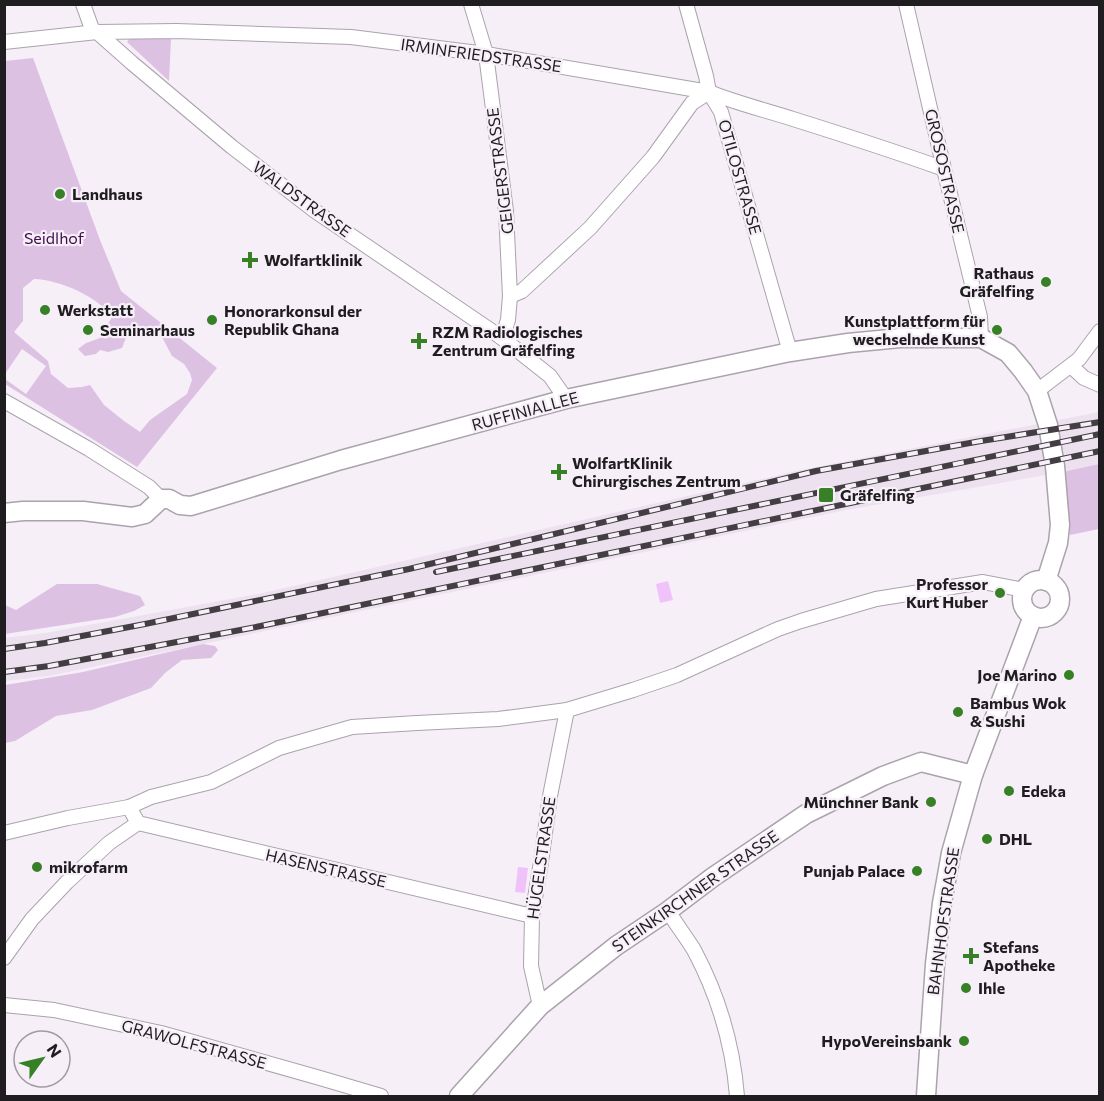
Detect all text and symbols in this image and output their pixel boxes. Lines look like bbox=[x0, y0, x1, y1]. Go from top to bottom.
street label: IRMINFRIEDSTRASSE bbox=[399, 34, 563, 75]
street label: GEIGERSTRASSE bbox=[482, 107, 517, 235]
street label: GROSOSTRASSE bbox=[922, 107, 969, 235]
street label: OTILOSTRASSE bbox=[715, 117, 766, 237]
street label: WALDSTRASSE bbox=[250, 157, 355, 241]
place label: Landhaus bbox=[72, 184, 143, 203]
marker: Landhaus bbox=[53, 187, 67, 201]
park label: Seidlhof bbox=[24, 228, 85, 247]
place label: Wolfartklinik bbox=[264, 250, 363, 269]
marker: Wolfartklinik bbox=[241, 251, 259, 269]
place label: Rathaus Gräfelfing bbox=[959, 263, 1034, 300]
marker: Rathaus Gräfelfing bbox=[1039, 275, 1053, 289]
place label: Werkstatt bbox=[57, 300, 133, 319]
place label: Honorarkonsul der Republik Ghana bbox=[224, 301, 362, 338]
marker: Werkstatt bbox=[38, 303, 52, 317]
place label: Kunstplattform für wechselnde Kunst bbox=[844, 311, 985, 348]
marker: Honorarkonsul der Republik Ghana bbox=[205, 313, 219, 327]
place label: Seminarhaus bbox=[100, 320, 195, 339]
place label: RZM Radiologisches Zentrum Gräfelfing bbox=[432, 322, 583, 359]
marker: Seminarhaus bbox=[81, 323, 95, 337]
marker: Kunstplattform für wechselnde Kunst bbox=[990, 323, 1004, 337]
marker: RZM Radiologisches Zentrum Gräfelfing bbox=[410, 332, 428, 350]
street label: RUFFINIALLEE bbox=[469, 387, 580, 434]
place label: WolfartKlinik Chirurgisches Zentrum bbox=[572, 453, 741, 490]
marker: WolfartKlinik Chirurgisches Zentrum bbox=[550, 463, 568, 481]
place label: Gräfelfing bbox=[840, 485, 915, 504]
marker: Gräfelfing bbox=[817, 486, 835, 504]
place label: Professor Kurt Huber bbox=[906, 574, 988, 611]
marker: Professor Kurt Huber bbox=[993, 586, 1007, 600]
place label: Joe Marino bbox=[977, 665, 1057, 684]
marker: Joe Marino bbox=[1062, 668, 1076, 682]
place label: Bambus Wok & Sushi bbox=[970, 693, 1067, 730]
marker: Bambus Wok & Sushi bbox=[951, 705, 965, 719]
place label: Edeka bbox=[1021, 781, 1066, 800]
marker: Edeka bbox=[1002, 784, 1016, 798]
place label: Münchner Bank bbox=[803, 792, 920, 811]
street label: HÜGELSTRASSE bbox=[523, 795, 559, 920]
marker: Münchner Bank bbox=[924, 795, 938, 809]
street label: STEINKIRCHNER STRASSE bbox=[608, 826, 782, 955]
place label: DHL bbox=[999, 829, 1032, 848]
marker: DHL bbox=[980, 832, 994, 846]
street label: HASENSTRASSE bbox=[264, 844, 388, 891]
street label: BAHNHOFSTRASSE bbox=[923, 846, 962, 996]
place label: mikrofarm bbox=[49, 857, 128, 876]
marker: mikrofarm bbox=[30, 860, 44, 874]
place label: Punjab Palace bbox=[803, 861, 905, 880]
marker: Punjab Palace bbox=[910, 864, 924, 878]
place label: Stefans Apotheke bbox=[983, 937, 1055, 974]
marker: Stefans Apotheke bbox=[964, 949, 978, 963]
place label: Ihle bbox=[978, 978, 1005, 997]
marker: Ihle bbox=[959, 981, 973, 995]
street label: GRAWOLFSTRASSE bbox=[120, 1015, 269, 1072]
north arrow bbox=[12, 1029, 72, 1089]
place label: HypoVereinsbank bbox=[821, 1031, 953, 1050]
marker: HypoVereinsbank bbox=[957, 1034, 971, 1048]
text: N bbox=[44, 1040, 66, 1061]

